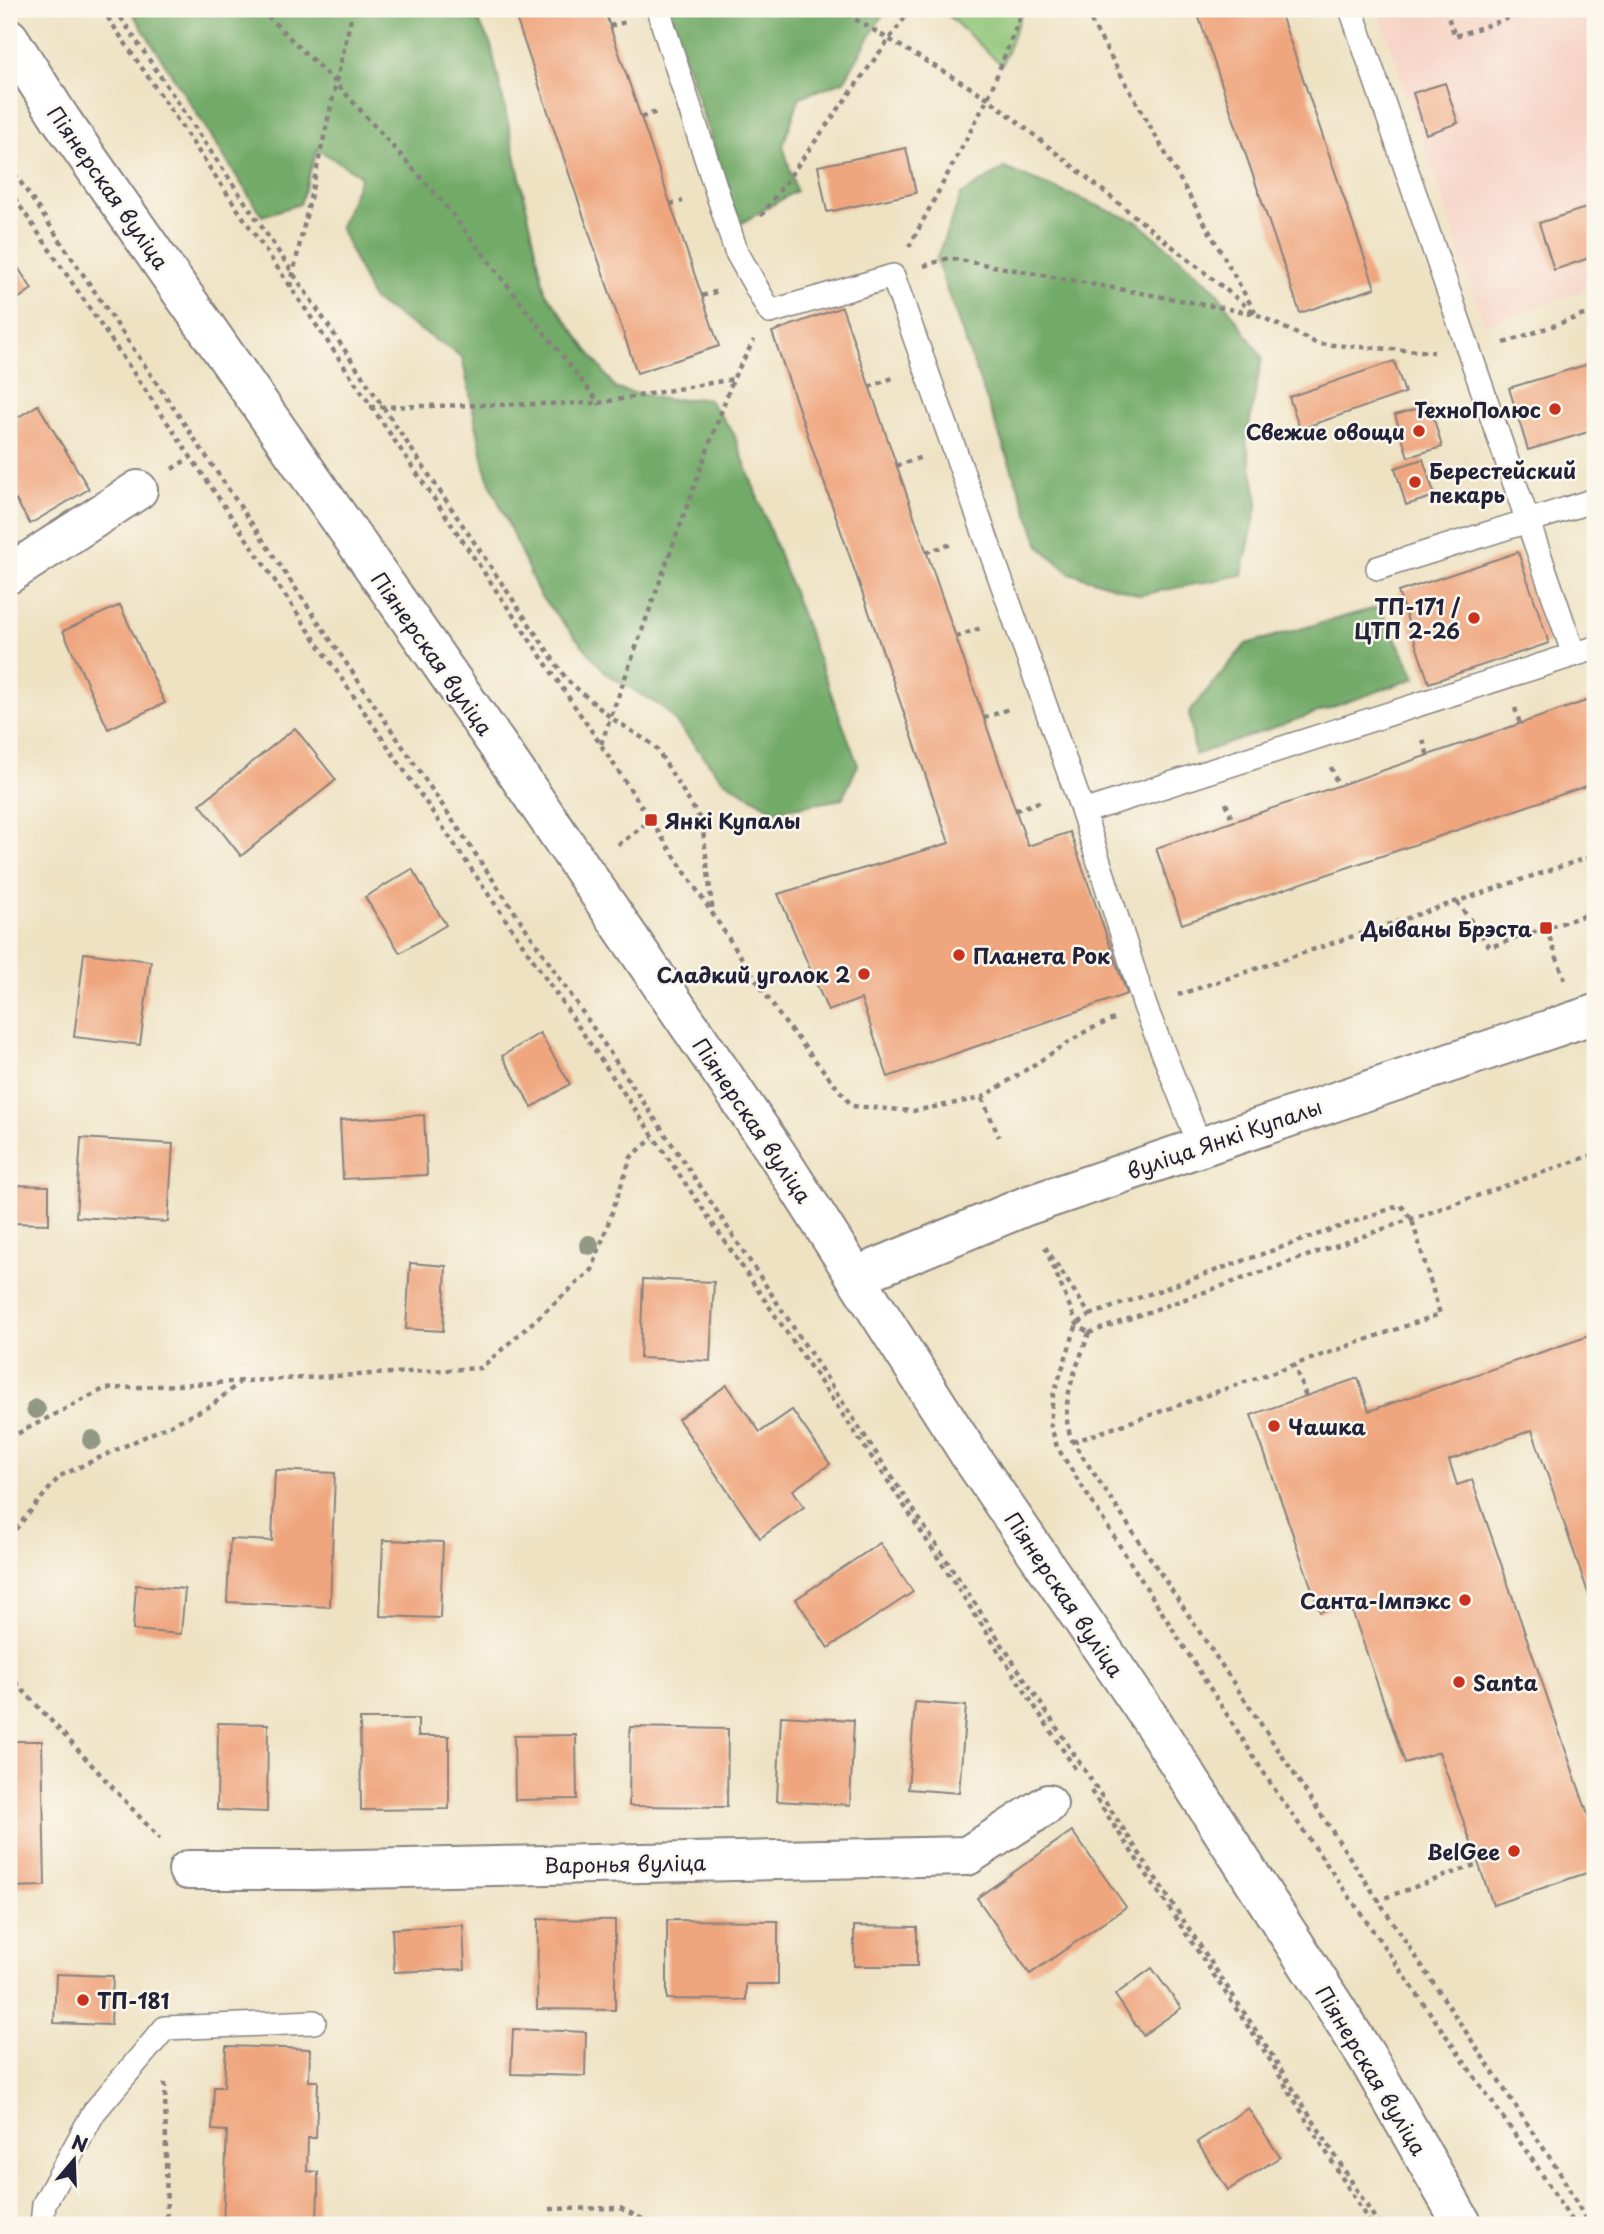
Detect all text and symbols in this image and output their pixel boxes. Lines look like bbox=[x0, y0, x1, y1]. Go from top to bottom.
street label: Піянерская вуліца bbox=[40, 99, 178, 276]
place label: ТехноПолюс bbox=[1414, 393, 1541, 425]
marker: ТехноПолюс bbox=[1547, 401, 1563, 417]
place label: Свежие овощи bbox=[1246, 415, 1405, 447]
marker: Свежие овощи bbox=[1411, 423, 1427, 439]
place label: Берестейский пекарь bbox=[1429, 454, 1576, 510]
marker: Берестейский пекарь bbox=[1407, 474, 1423, 490]
street label: Піянерская вуліца bbox=[364, 565, 502, 742]
place label: ТП-171 / ЦТП 2-26 bbox=[1354, 590, 1460, 646]
marker: ТП-171 / ЦТП 2-26 bbox=[1466, 610, 1482, 626]
place label: Янкі Купалы bbox=[665, 804, 800, 836]
marker: Янкі Купалы bbox=[643, 812, 659, 828]
place label: Дываны Брэста bbox=[1360, 912, 1533, 944]
marker: Дываны Брэста bbox=[1538, 920, 1554, 936]
place label: Планета Рок bbox=[973, 939, 1110, 971]
marker: Планета Рок bbox=[951, 947, 967, 963]
place label: Сладкий уголок 2 bbox=[656, 958, 850, 990]
marker: Сладкий уголок 2 bbox=[856, 966, 872, 982]
street label: Піянерская вуліца bbox=[686, 1031, 820, 1209]
street label: вуліца Янкі Купалы bbox=[1122, 1090, 1326, 1186]
place label: Чашка bbox=[1288, 1410, 1366, 1442]
marker: Чашка bbox=[1266, 1418, 1282, 1434]
street label: Піянерская вуліца bbox=[998, 1505, 1132, 1683]
place label: Санта-Імпэкс bbox=[1300, 1584, 1451, 1616]
marker: Санта-Імпэкс bbox=[1457, 1592, 1473, 1608]
place label: Santa bbox=[1473, 1666, 1538, 1698]
marker: Santa bbox=[1451, 1674, 1467, 1690]
place label: BelGee bbox=[1427, 1835, 1500, 1867]
marker: BelGee bbox=[1506, 1843, 1522, 1859]
street label: Варонья вуліца bbox=[544, 1846, 706, 1880]
street label: Піянерская вуліца bbox=[1308, 1979, 1436, 2161]
place label: ТП-181 bbox=[97, 1984, 169, 2016]
marker: ТП-181 bbox=[75, 1992, 91, 2008]
north arrow bbox=[38, 2126, 108, 2196]
text: N bbox=[68, 2127, 92, 2159]

